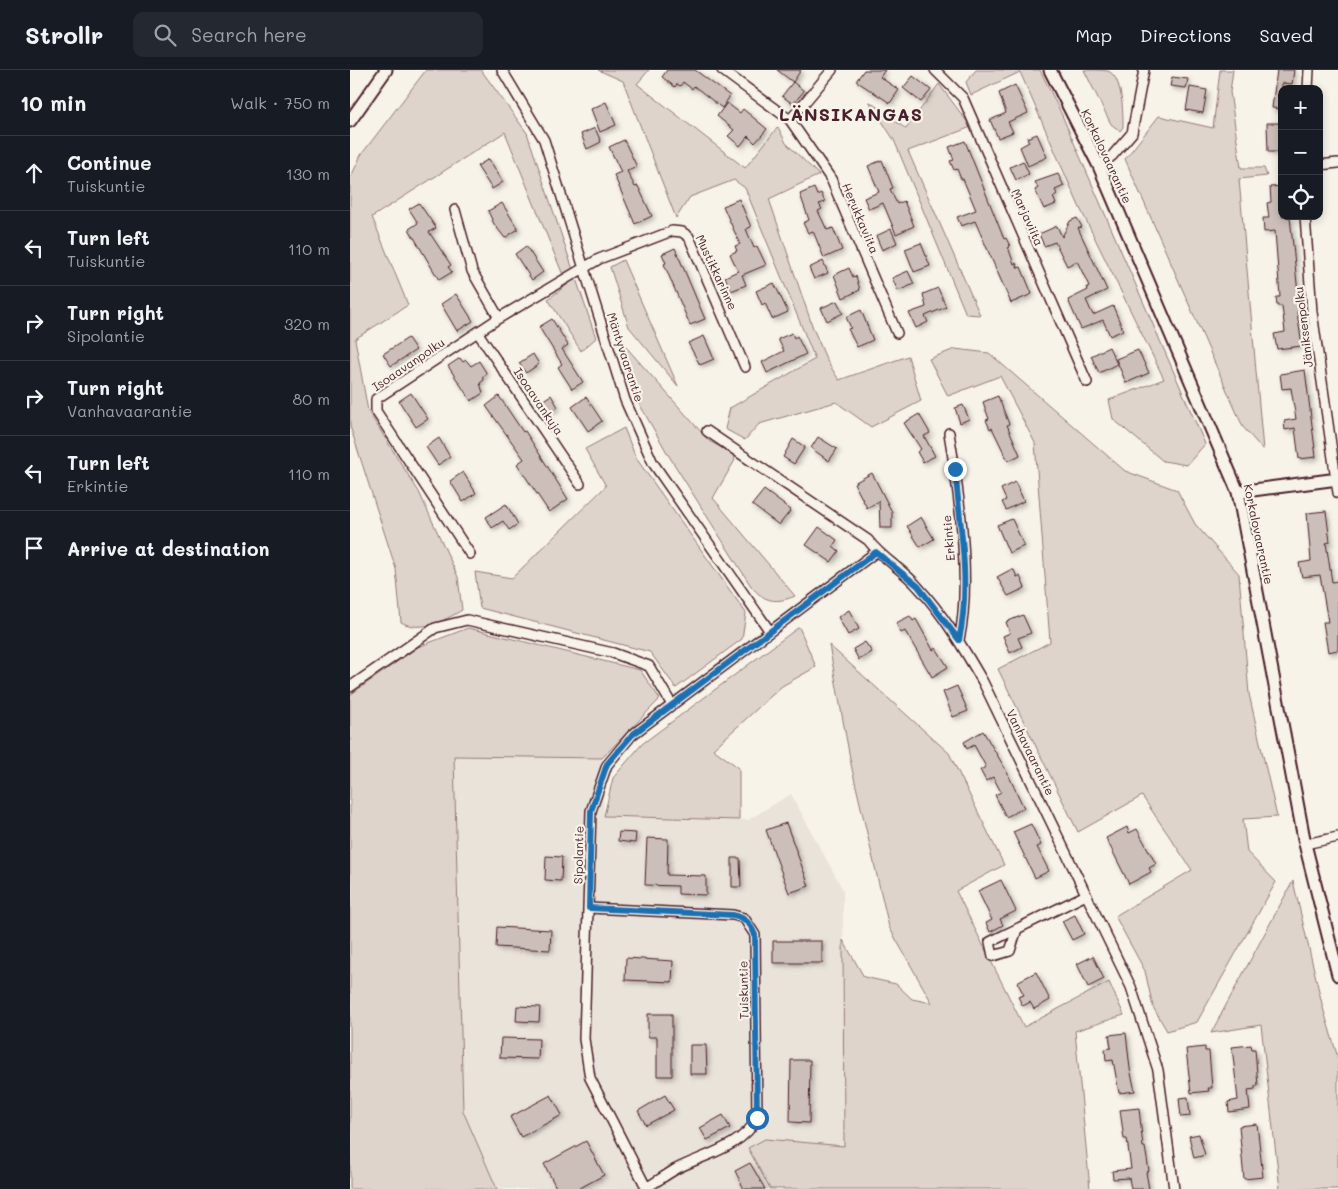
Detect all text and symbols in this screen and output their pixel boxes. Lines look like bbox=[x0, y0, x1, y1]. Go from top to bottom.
search box bbox=[133, 12, 483, 57]
text: Strollr bbox=[25, 19, 103, 50]
icon: search bbox=[151, 21, 179, 49]
text: Search here bbox=[191, 22, 307, 47]
text: Map bbox=[1075, 23, 1112, 47]
text: Directions bbox=[1140, 23, 1232, 47]
text: Saved bbox=[1260, 23, 1313, 47]
map controls bbox=[1278, 85, 1323, 220]
button: + bbox=[1278, 85, 1323, 130]
text: 10 min bbox=[20, 89, 86, 116]
text: Walk · 750 m bbox=[230, 92, 330, 113]
district label: LÄNSIKANGAS bbox=[779, 102, 923, 126]
street label: Korkalovaarantie bbox=[1078, 106, 1136, 206]
button: − bbox=[1278, 130, 1323, 175]
text: Continue bbox=[67, 150, 152, 175]
icon: ahead bbox=[20, 159, 48, 187]
text: 130 m bbox=[286, 163, 330, 184]
text: Tuiskuntie bbox=[67, 175, 145, 196]
button: locate bbox=[1278, 175, 1323, 220]
street label: Herukkaviita bbox=[839, 180, 883, 256]
street label: Marjaviita bbox=[1008, 186, 1048, 248]
text: Turn left bbox=[67, 225, 150, 250]
street label: Mustikkarinne bbox=[693, 232, 741, 312]
icon: left bbox=[20, 234, 48, 262]
text: 110 m bbox=[288, 238, 330, 259]
text: Tuiskuntie bbox=[67, 250, 145, 271]
street label: Jäniksenpolku bbox=[1290, 286, 1316, 368]
text: Turn right bbox=[67, 300, 164, 325]
icon: right bbox=[20, 309, 48, 337]
street label: Mäntyvaarantie bbox=[604, 310, 648, 404]
text: 320 m bbox=[284, 313, 330, 334]
text: Sipolantie bbox=[67, 325, 145, 346]
street label: Isoaavanpolku bbox=[369, 334, 447, 394]
street label: Isoaavankuja bbox=[511, 364, 567, 438]
text: Turn right bbox=[67, 375, 164, 400]
icon: right bbox=[20, 384, 48, 412]
text: 80 m bbox=[293, 388, 330, 409]
text: Vanhavaarantie bbox=[67, 400, 192, 421]
text: Turn left bbox=[67, 450, 150, 475]
route end bbox=[944, 458, 967, 481]
icon: left bbox=[20, 459, 48, 487]
text: 110 m bbox=[288, 463, 330, 484]
text: Erkintie bbox=[67, 475, 128, 496]
street label: Korkalovaarantie bbox=[1241, 482, 1277, 586]
street label: Erkintie bbox=[938, 514, 958, 562]
icon: arrive bbox=[20, 534, 48, 562]
text: Arrive at destination bbox=[67, 536, 270, 561]
street label: Vanhavaarantie bbox=[1003, 706, 1059, 798]
street label: Sipolantie bbox=[569, 826, 587, 884]
street label: Tuiskuntie bbox=[734, 961, 752, 1019]
route start bbox=[746, 1107, 769, 1130]

